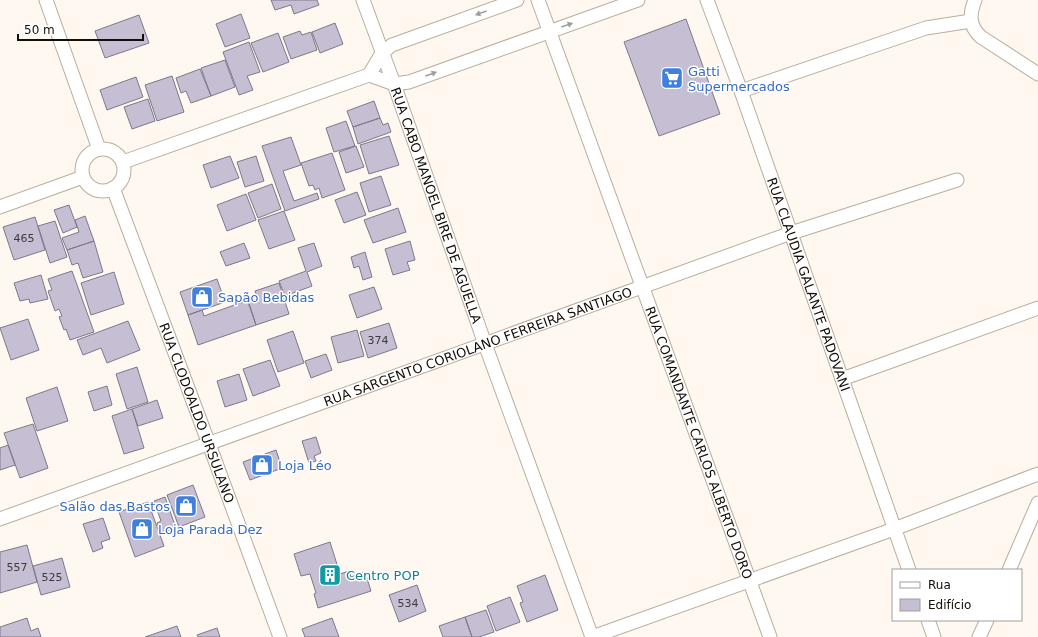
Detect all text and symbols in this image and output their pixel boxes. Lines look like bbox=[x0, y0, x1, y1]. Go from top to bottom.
one-way arrow bbox=[474, 11, 486, 17]
scale bar bbox=[18, 16, 143, 42]
one-way arrow bbox=[561, 22, 573, 28]
text: 50 m bbox=[24, 23, 55, 37]
place label: Gatti Supermercados bbox=[688, 64, 790, 94]
supermarket icon: Gatti Supermercados bbox=[659, 65, 685, 91]
one-way arrow bbox=[426, 71, 438, 77]
street label: RUA CABO MANOEL BIRE DE AGUELLA bbox=[388, 85, 484, 326]
street label: RUA CLAUDIA GALANTE PADOVANI bbox=[764, 176, 853, 393]
house number: 465 bbox=[14, 232, 35, 245]
shop icon: Sapão Bebidas bbox=[189, 284, 215, 310]
street label: RUA SARGENTO CORIOLANO FERREIRA SANTIAGO bbox=[322, 284, 634, 409]
place label: Sapão Bebidas bbox=[218, 290, 315, 305]
street label: RUA COMANDANTE CARLOS ALBERTO DORO bbox=[642, 304, 755, 581]
street label: RUA CLODOALDO URSULANO bbox=[156, 321, 237, 505]
house number: 374 bbox=[368, 334, 389, 347]
shop icon: Loja Léo bbox=[249, 452, 275, 478]
place label: Loja Léo bbox=[278, 458, 332, 473]
shop icon: Salão das Bastos bbox=[173, 493, 199, 519]
place label: Salão das Bastos bbox=[60, 499, 170, 514]
shop icon: Loja Parada Dez bbox=[129, 516, 155, 542]
place label: Loja Parada Dez bbox=[158, 522, 263, 537]
house number: 557 bbox=[7, 561, 28, 574]
building icon: Centro POP bbox=[317, 562, 343, 588]
place label: Centro POP bbox=[346, 568, 420, 583]
legend bbox=[892, 569, 1022, 621]
house number: 525 bbox=[42, 571, 63, 584]
text: Rua bbox=[928, 578, 951, 592]
house number: 534 bbox=[398, 597, 419, 610]
text: Edifício bbox=[928, 598, 971, 612]

